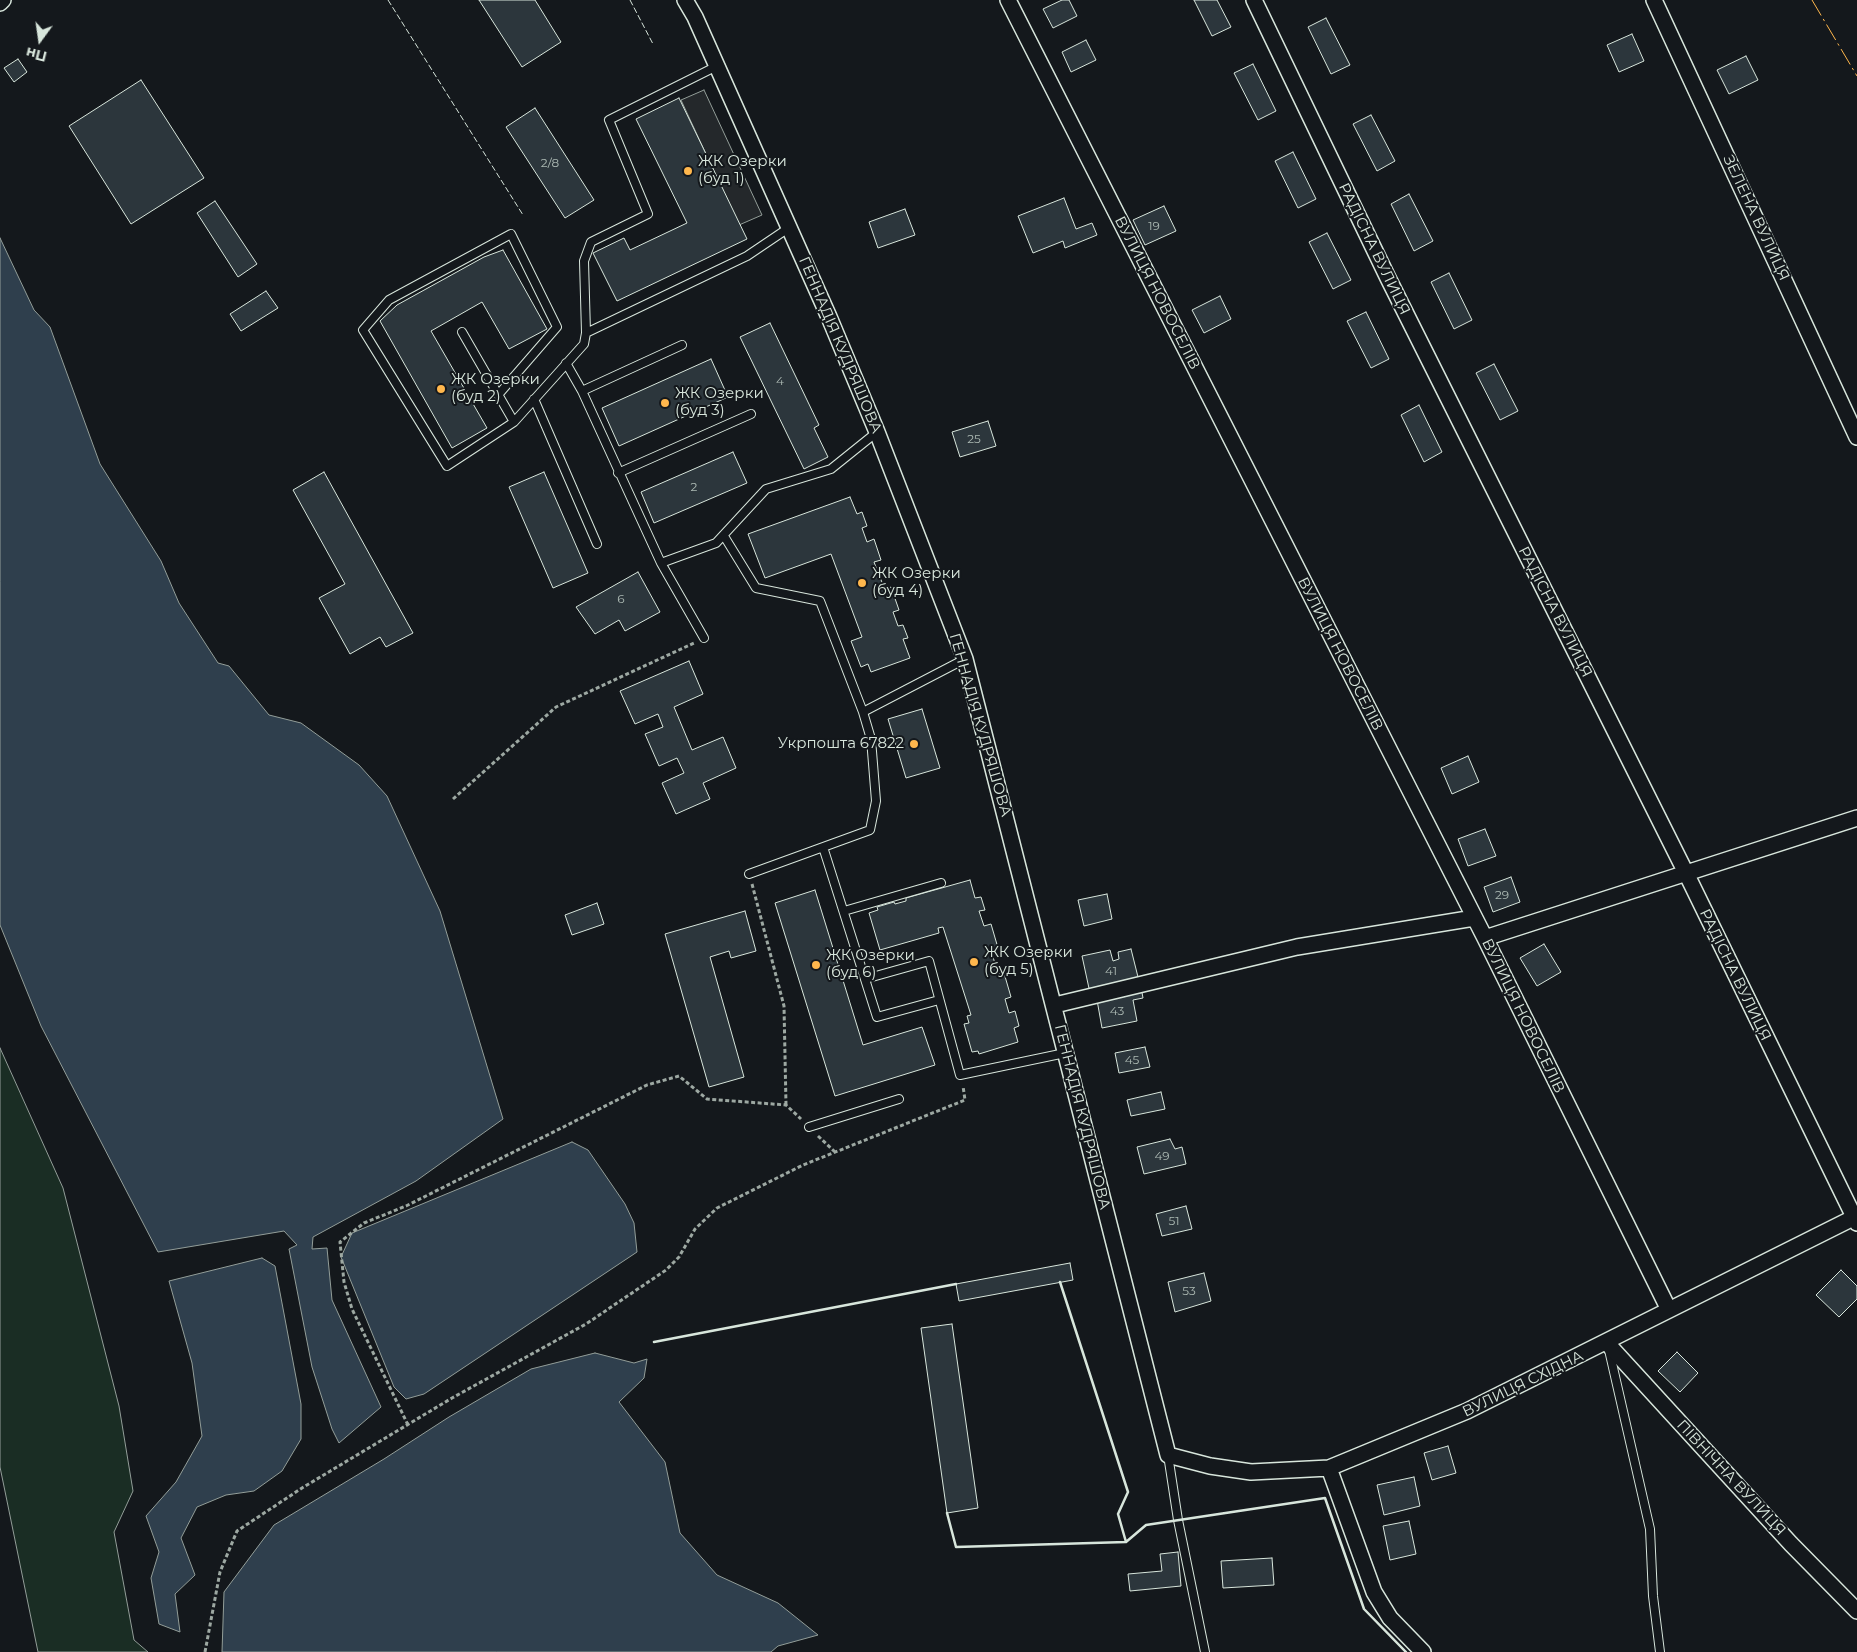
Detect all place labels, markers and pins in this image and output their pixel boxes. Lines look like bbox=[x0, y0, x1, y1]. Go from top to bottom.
place label: ЖК Озерки (буд 1) bbox=[698, 153, 787, 188]
marker: ЖК Озерки (буд 1) bbox=[682, 165, 694, 177]
place label: ЖК Озерки (буд 2) bbox=[451, 371, 540, 406]
marker: ЖК Озерки (буд 2) bbox=[435, 383, 447, 395]
place label: ЖК Озерки (буд 3) bbox=[675, 385, 764, 420]
marker: ЖК Озерки (буд 3) bbox=[659, 397, 671, 409]
place label: ЖК Озерки (буд 4) bbox=[872, 565, 961, 600]
marker: ЖК Озерки (буд 4) bbox=[856, 577, 868, 589]
place label: Укрпошта 67822 bbox=[778, 735, 904, 753]
marker: Укрпошта 67822 bbox=[908, 738, 920, 750]
place label: ЖК Озерки (буд 5) bbox=[984, 944, 1073, 979]
place label: ЖК Озерки (буд 6) bbox=[826, 947, 915, 982]
marker: ЖК Озерки (буд 5) bbox=[968, 956, 980, 968]
marker: ЖК Озерки (буд 6) bbox=[810, 959, 822, 971]

